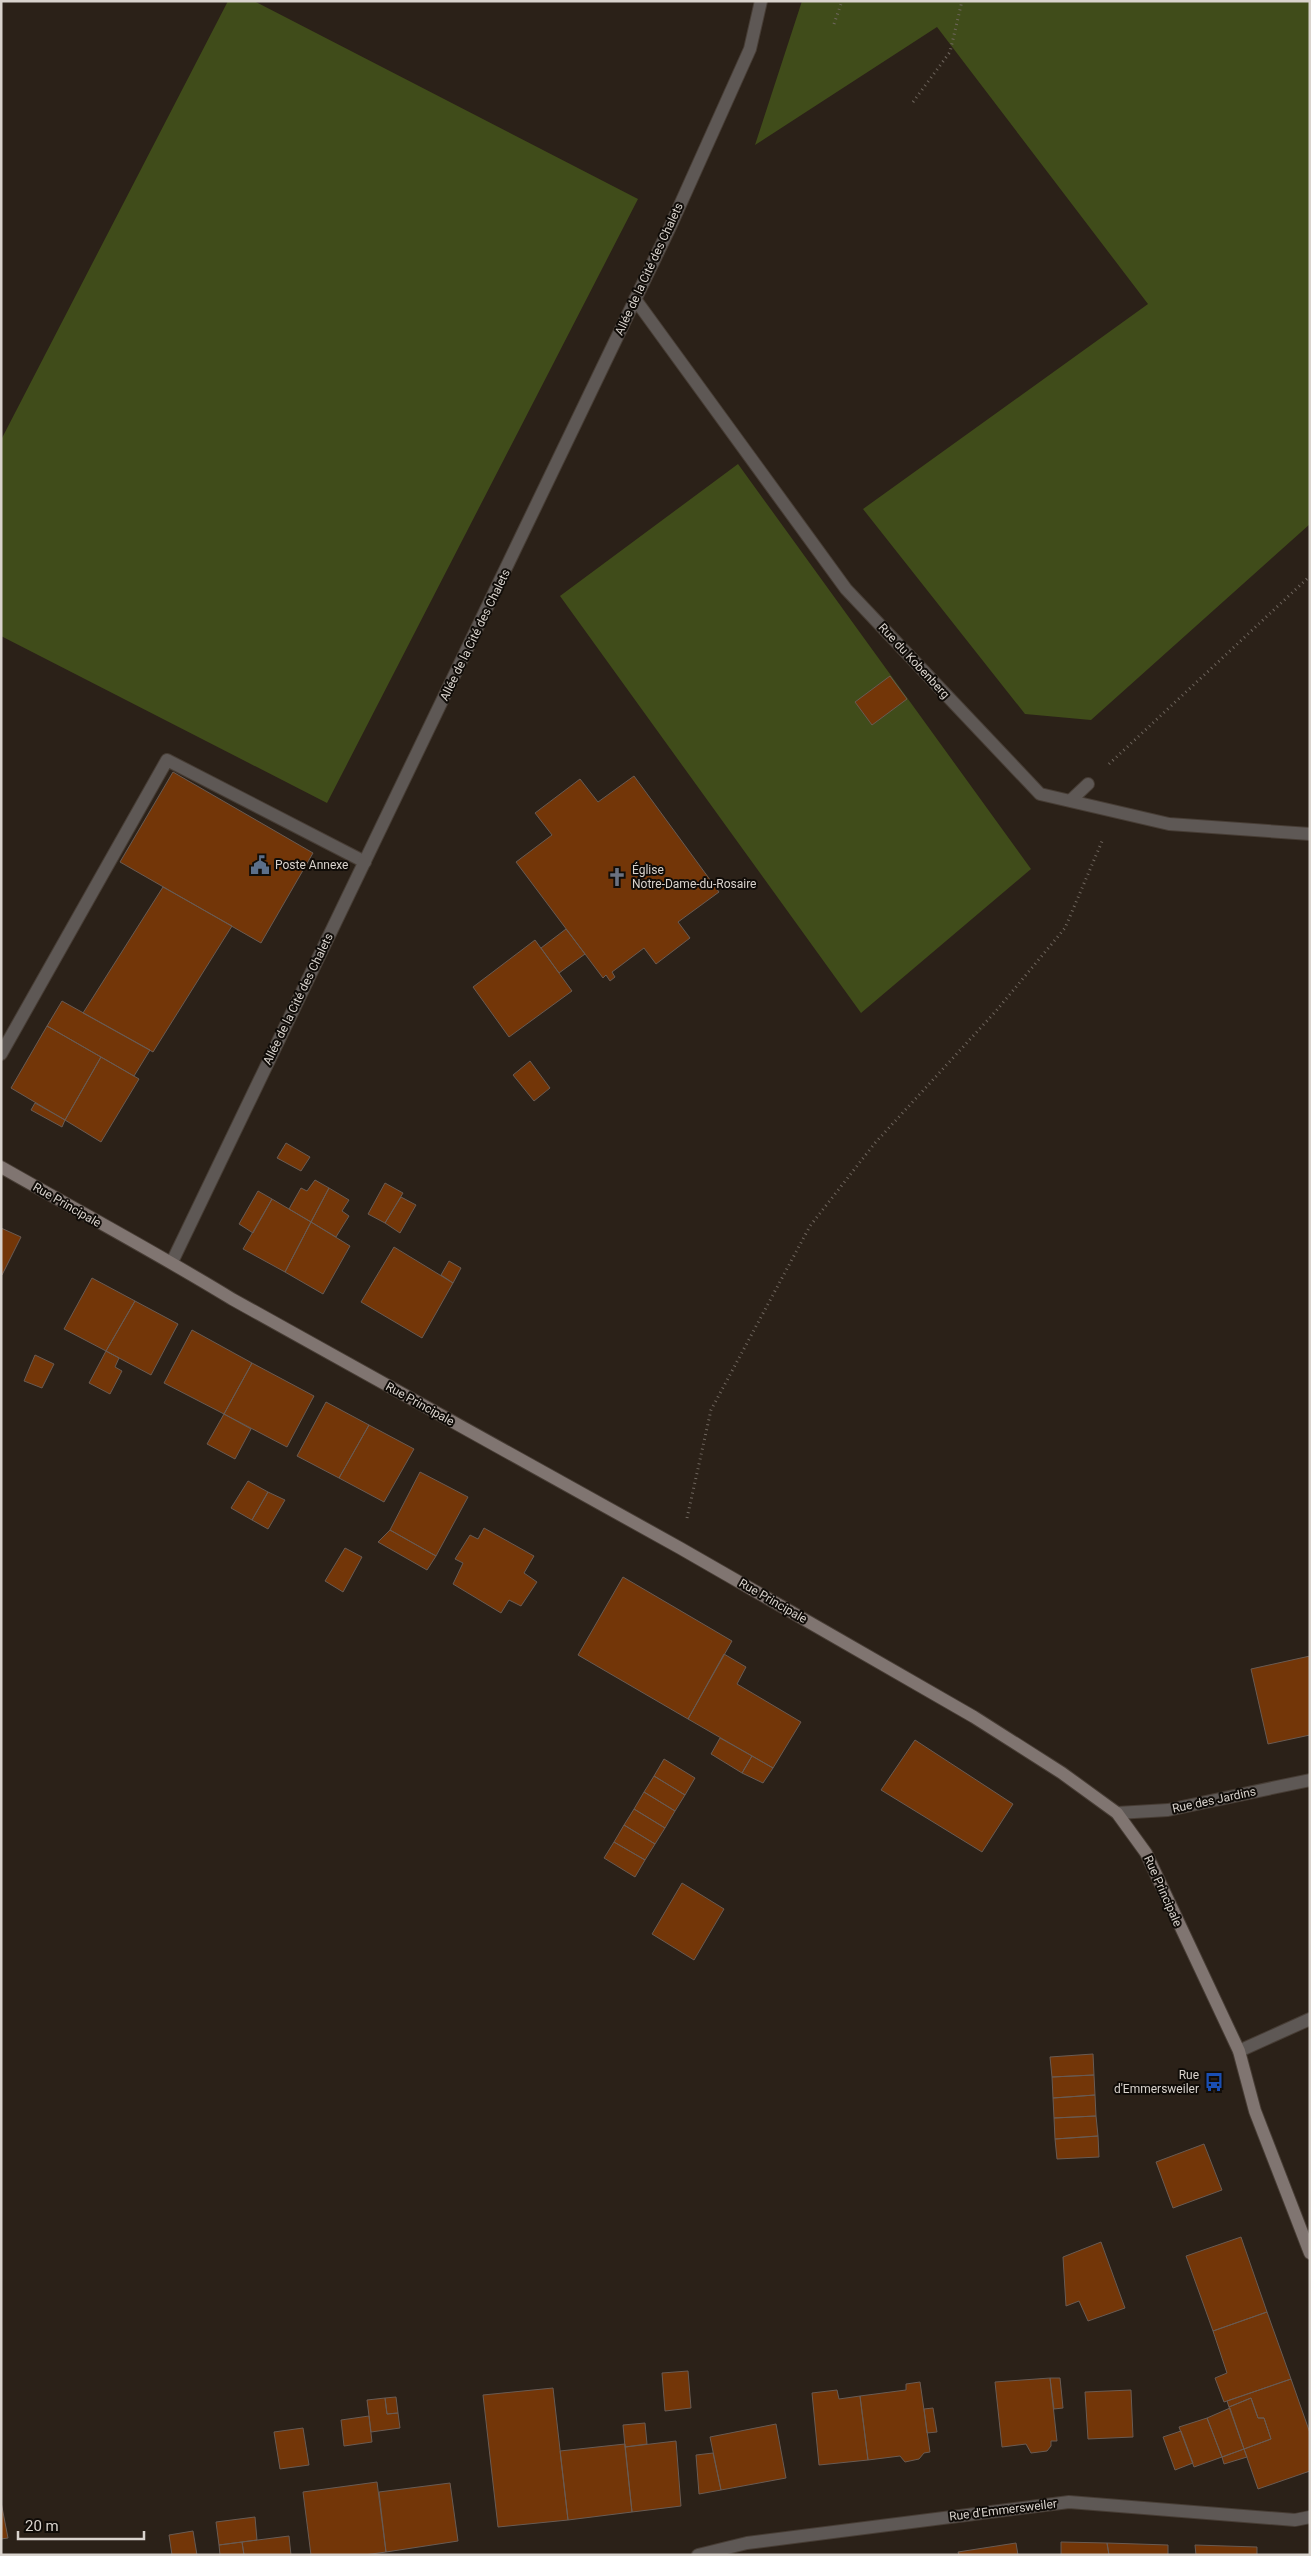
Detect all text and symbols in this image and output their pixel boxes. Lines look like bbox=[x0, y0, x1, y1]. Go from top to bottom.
street label: Allée de la Cité des Chalets bbox=[612, 201, 686, 337]
street label: Allée de la Cité des Chalets bbox=[437, 567, 513, 703]
street label: Rue du Kobenberg bbox=[876, 621, 952, 701]
public building icon: Poste Annexe bbox=[249, 854, 271, 876]
place label: Poste Annexe bbox=[275, 858, 348, 872]
place label: Église Notre-Dame-du-Rosaire bbox=[632, 862, 756, 891]
church icon: Église Notre-Dame-du-Rosaire bbox=[606, 866, 628, 888]
street label: Allée de la Cité des Chalets bbox=[260, 931, 336, 1067]
street label: Rue Principale bbox=[30, 1180, 104, 1230]
street label: Rue Principale bbox=[383, 1379, 457, 1429]
street label: Rue Principale bbox=[736, 1576, 810, 1626]
street label: Rue des Jardins bbox=[1171, 1784, 1257, 1816]
street label: Rue Principale bbox=[1141, 1853, 1185, 1929]
place label: Rue d'Emmersweiler bbox=[1114, 2068, 1199, 2096]
bus stop icon: Rue d'Emmersweiler bbox=[1203, 2071, 1225, 2093]
street label: Rue d'Emmersweiler bbox=[948, 2496, 1058, 2524]
scale bar bbox=[18, 2508, 144, 2540]
text: 20 m bbox=[25, 2517, 59, 2535]

